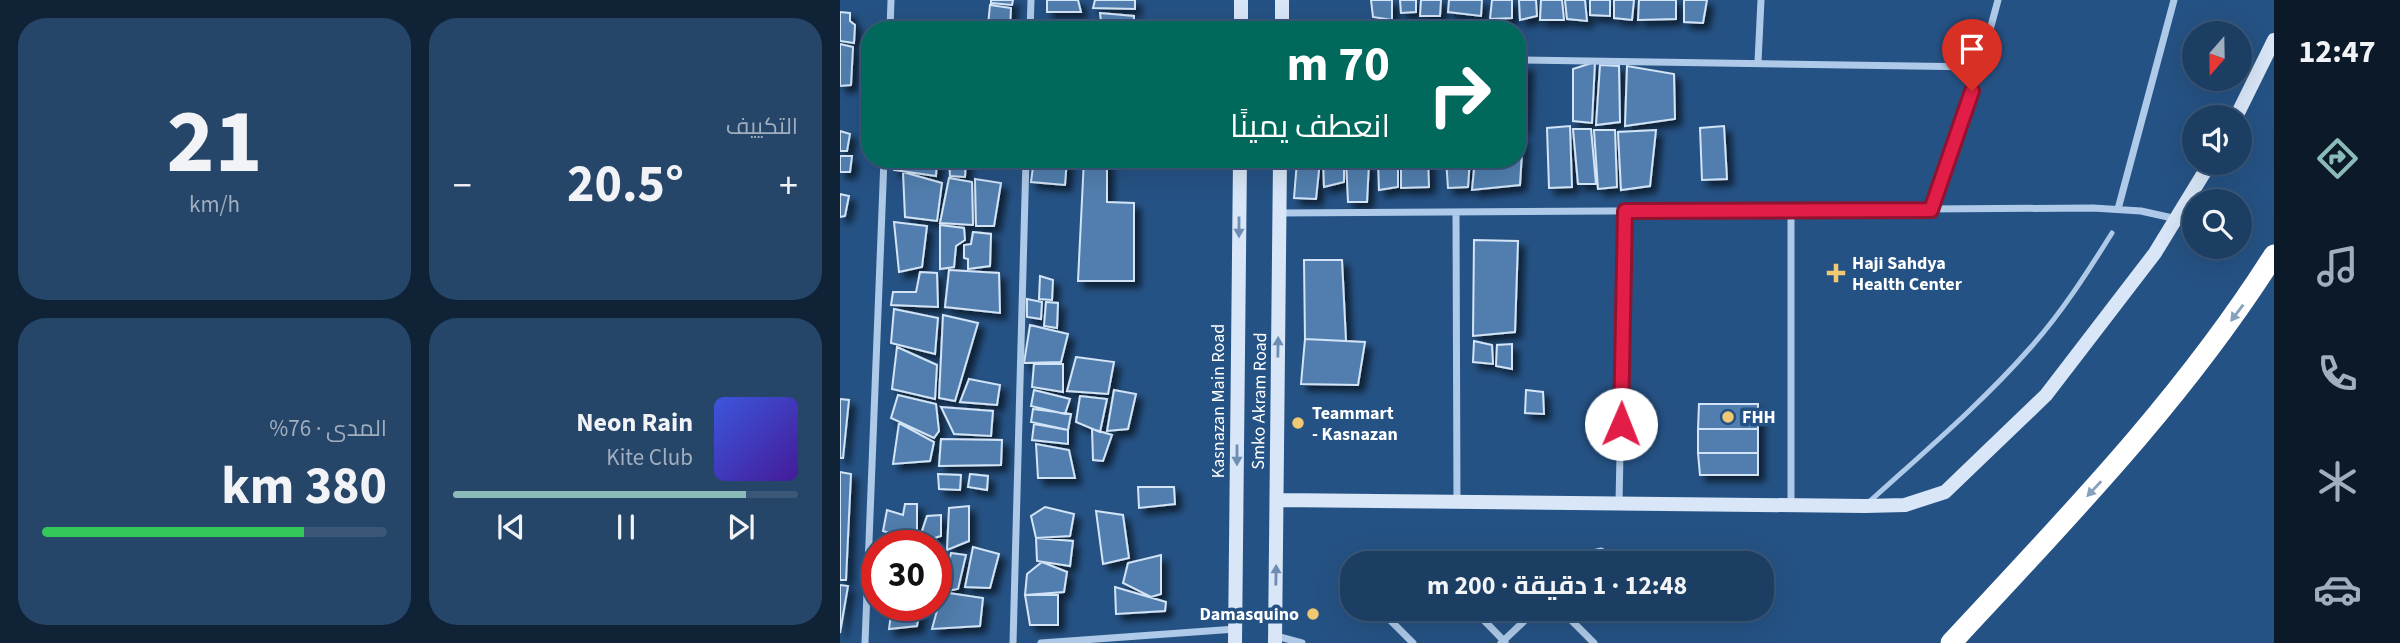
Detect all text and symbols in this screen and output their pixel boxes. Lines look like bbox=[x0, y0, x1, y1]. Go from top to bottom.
pin bbox=[1942, 19, 2002, 91]
north arrow bbox=[2182, 21, 2252, 91]
map controls bbox=[2182, 21, 2252, 259]
text: 12:47 bbox=[2298, 29, 2376, 75]
text: 70 m bbox=[1286, 30, 1390, 100]
icon: arrive bbox=[1953, 30, 1991, 68]
icon: right bbox=[1414, 49, 1505, 140]
text: 21 bbox=[166, 78, 263, 207]
text: انعطف يمينًا bbox=[1230, 104, 1390, 150]
button: sound bbox=[2182, 105, 2252, 175]
text: التكييف bbox=[726, 110, 798, 143]
icon: directions bbox=[2313, 134, 2362, 183]
text: 20.5° bbox=[567, 148, 684, 222]
text: − bbox=[453, 159, 472, 213]
text: + bbox=[779, 159, 798, 213]
text: km/h bbox=[189, 188, 240, 221]
button: search bbox=[2182, 189, 2252, 259]
one-way arrow bbox=[1233, 217, 1245, 239]
icon: music bbox=[2313, 242, 2362, 291]
place label: Haji Sahdya Health Center bbox=[1852, 251, 1963, 297]
marker: Haji Sahdya Health Center bbox=[1826, 263, 1846, 283]
one-way arrow bbox=[2229, 303, 2244, 321]
street label: Kasnazan Main Road bbox=[1206, 324, 1231, 478]
street label: Smko Akram Road bbox=[1246, 332, 1273, 470]
one-way arrow bbox=[1272, 336, 1284, 358]
icon: phone bbox=[2313, 349, 2362, 398]
position arrow bbox=[1584, 387, 1658, 461]
place label: Teammart - Kasnazan bbox=[1312, 401, 1398, 447]
text: Neon Rain bbox=[576, 404, 693, 441]
place label: FHH bbox=[1742, 405, 1776, 430]
marker: FHH bbox=[1720, 409, 1736, 425]
text: المدى · 76% bbox=[269, 412, 387, 445]
marker: Teammart - Kasnazan bbox=[1290, 415, 1306, 431]
text: Kite Club bbox=[606, 441, 693, 474]
one-way arrow bbox=[1231, 444, 1243, 466]
text: 380 km bbox=[221, 450, 387, 524]
icon: climate bbox=[2313, 457, 2362, 506]
one-way arrow bbox=[2086, 480, 2102, 497]
icon: previous bbox=[492, 508, 530, 546]
icon: pause bbox=[607, 508, 645, 546]
icon: next bbox=[722, 508, 760, 546]
speed limit sign: 30 bbox=[861, 530, 952, 621]
one-way arrow bbox=[1270, 564, 1282, 586]
icon: car bbox=[2313, 565, 2362, 614]
text: 12:48 · 1 دقيقة · 200 m bbox=[1427, 567, 1687, 604]
place label: Damasquino bbox=[1199, 602, 1299, 627]
marker: Damasquino bbox=[1305, 606, 1321, 622]

